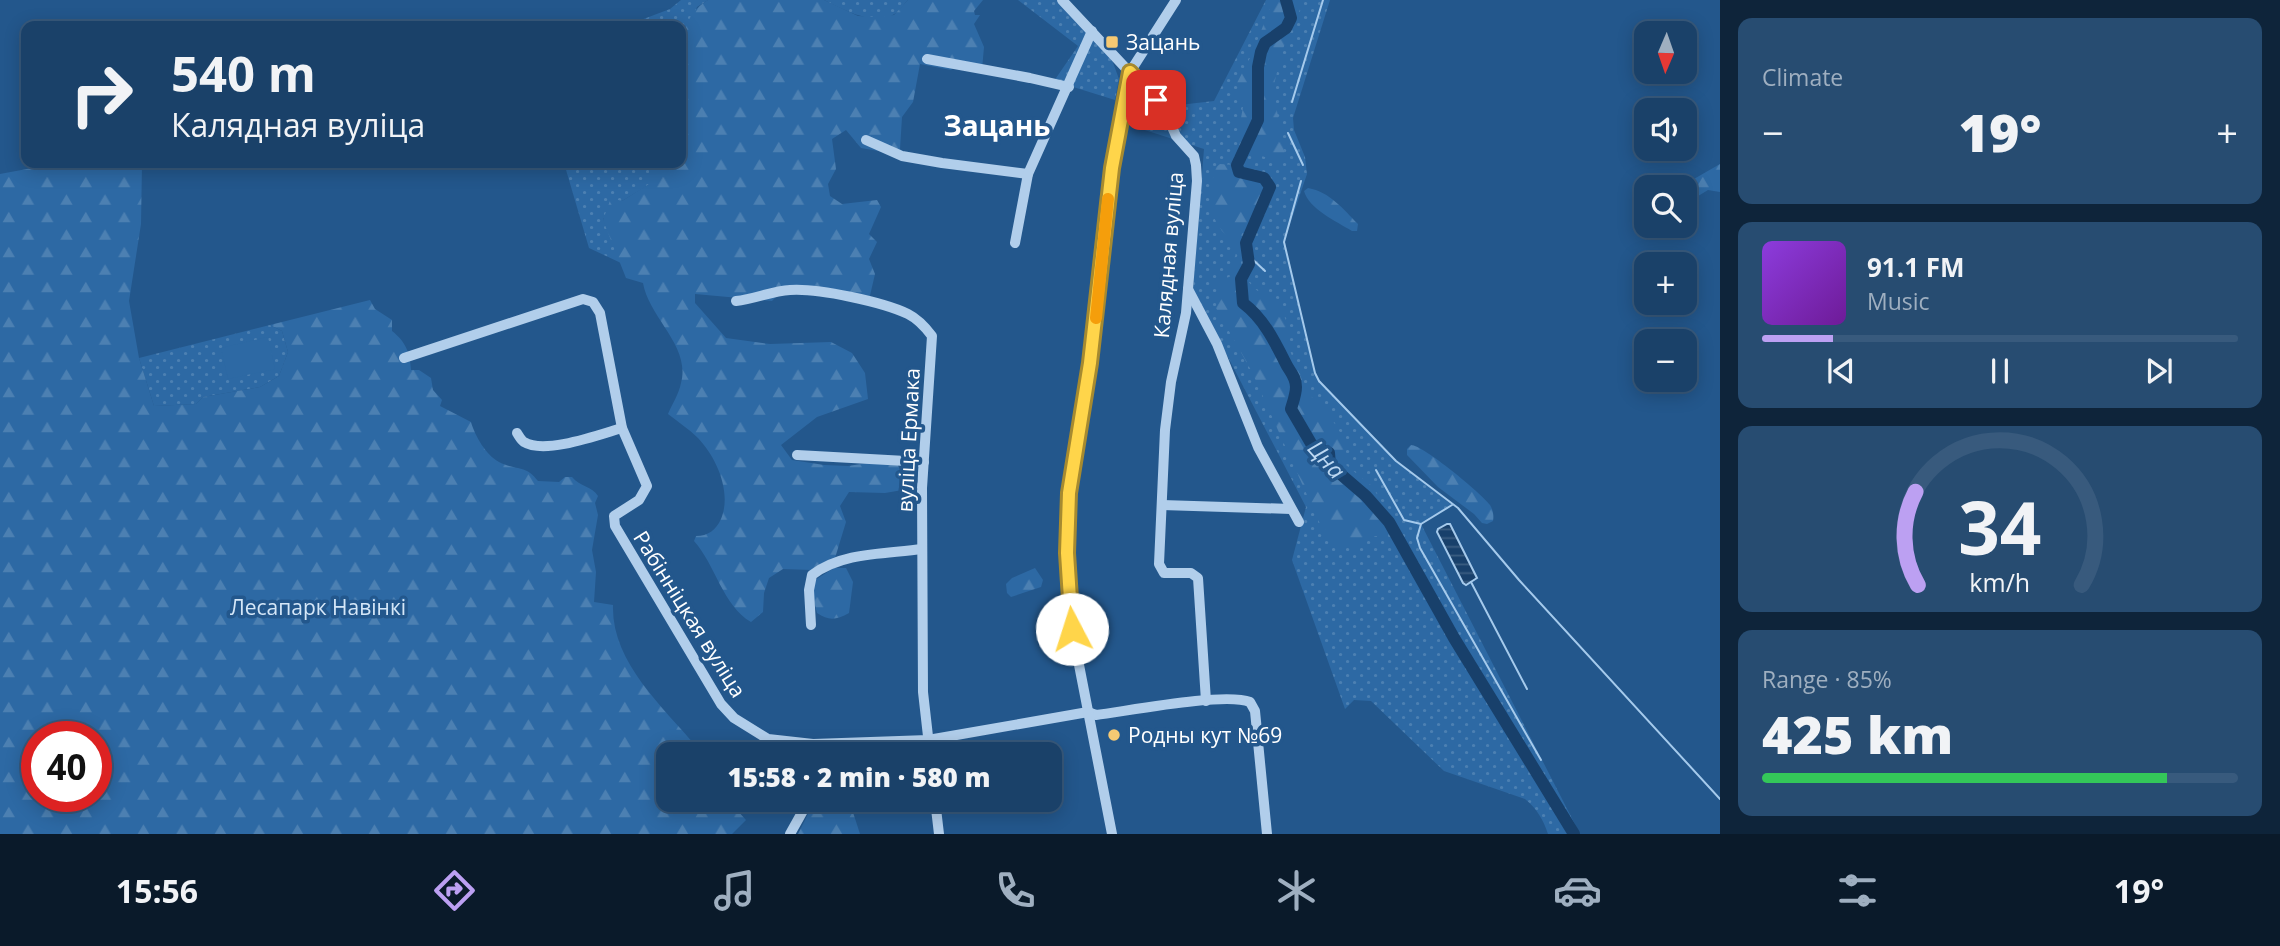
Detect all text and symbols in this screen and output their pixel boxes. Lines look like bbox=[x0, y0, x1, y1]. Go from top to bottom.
north arrow bbox=[1634, 21, 1698, 84]
map controls bbox=[1634, 21, 1697, 392]
place label: Зацань bbox=[1126, 28, 1200, 56]
marker: Зацань bbox=[1104, 34, 1120, 50]
text: 540 m bbox=[171, 40, 316, 106]
icon: right bbox=[56, 49, 147, 140]
text: Climate bbox=[1762, 61, 1843, 93]
pin bbox=[1126, 70, 1186, 130]
icon: arrive bbox=[1137, 81, 1175, 119]
text: 19° bbox=[1959, 96, 2041, 167]
button: sound bbox=[1634, 98, 1697, 161]
text: Калядная вуліца bbox=[171, 103, 425, 146]
district label: Зацань bbox=[944, 106, 1050, 144]
text: − bbox=[1762, 106, 1784, 158]
text: + bbox=[2216, 106, 2238, 158]
street label: Калядная вуліца bbox=[1147, 171, 1189, 339]
button: search bbox=[1634, 175, 1697, 238]
text: 91.1 FM bbox=[1867, 249, 1965, 285]
button: + bbox=[1634, 252, 1697, 315]
text: Music bbox=[1867, 285, 1930, 317]
button: − bbox=[1634, 329, 1697, 392]
icon: previous bbox=[1822, 352, 1860, 390]
icon: pause bbox=[1981, 352, 2019, 390]
icon: next bbox=[2140, 352, 2178, 390]
street label: вуліца Ермака bbox=[890, 367, 926, 513]
water label: Цна bbox=[1301, 433, 1353, 485]
text: 34 bbox=[1958, 477, 2042, 576]
street label: Рабінніцкая вуліца bbox=[627, 525, 753, 703]
text: km/h bbox=[1970, 565, 2030, 599]
position arrow bbox=[1035, 592, 1109, 666]
park label: Лесапарк Навінкі bbox=[230, 593, 406, 621]
text: Range · 85% bbox=[1762, 663, 1892, 695]
text: 425 km bbox=[1762, 698, 1953, 769]
speed limit sign: 40 bbox=[21, 721, 112, 812]
place label: Родны кут №69 bbox=[1128, 721, 1282, 749]
marker: Родны кут №69 bbox=[1106, 727, 1122, 743]
text: 15:58 · 2 min · 580 m bbox=[728, 759, 990, 795]
icon: directions bbox=[430, 866, 479, 915]
icon: music bbox=[710, 866, 759, 915]
icon: phone bbox=[991, 866, 1040, 915]
icon: climate bbox=[1272, 866, 1321, 915]
icon: car bbox=[1553, 866, 1602, 915]
icon: filters bbox=[1833, 866, 1882, 915]
text: 15:56 bbox=[116, 869, 198, 912]
text: 19° bbox=[2114, 869, 2164, 912]

